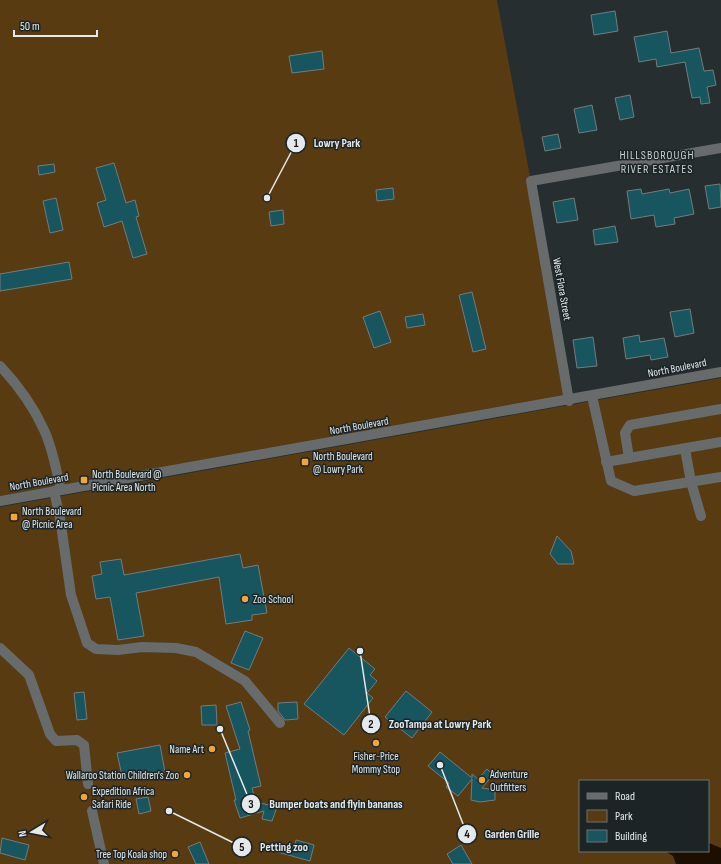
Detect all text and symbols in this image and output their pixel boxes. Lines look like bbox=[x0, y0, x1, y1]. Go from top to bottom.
scale bar bbox=[14, 12, 97, 38]
text: 50 m bbox=[20, 19, 40, 34]
callout: Lowry Park bbox=[286, 131, 368, 155]
text: 1 bbox=[294, 136, 299, 151]
text: Lowry Park bbox=[314, 136, 360, 151]
district label: HILLSBOROUGH RIVER ESTATES bbox=[619, 148, 695, 177]
street label: West Flora Street bbox=[550, 257, 574, 322]
street label: North Boulevard bbox=[646, 356, 708, 380]
street label: North Boulevard bbox=[329, 414, 390, 438]
place label: North Boulevard @ Lowry Park bbox=[313, 450, 373, 476]
marker: North Boulevard @ Lowry Park bbox=[300, 457, 310, 467]
place label: North Boulevard @ Picnic Area North bbox=[92, 468, 162, 494]
street label: North Boulevard bbox=[9, 470, 70, 494]
marker: North Boulevard @ Picnic Area North bbox=[79, 475, 89, 485]
place label: North Boulevard @ Picnic Area bbox=[22, 505, 82, 531]
marker: North Boulevard @ Picnic Area bbox=[9, 512, 19, 522]
place label: Zoo School bbox=[253, 593, 293, 606]
marker: Zoo School bbox=[240, 594, 250, 604]
callout: ZooTampa at Lowry Park bbox=[361, 712, 500, 736]
text: 2 bbox=[368, 717, 374, 732]
text: ZooTampa at Lowry Park bbox=[389, 717, 491, 732]
marker: Fisher-Price Mommy Stop bbox=[371, 738, 381, 748]
place label: Name Art bbox=[169, 743, 205, 756]
marker: Name Art bbox=[207, 744, 217, 754]
place label: Fisher-Price Mommy Stop bbox=[352, 750, 400, 776]
place label: Adventure Outfitters bbox=[489, 768, 528, 794]
place label: Wallaroo Station Children's Zoo bbox=[66, 769, 179, 782]
marker: Wallaroo Station Children's Zoo bbox=[182, 770, 192, 780]
marker: Adventure Outfitters bbox=[477, 775, 487, 785]
legend bbox=[579, 780, 709, 852]
place label: Expedition Africa Safari Ride bbox=[92, 785, 154, 811]
text: Road bbox=[615, 789, 635, 804]
marker: Expedition Africa Safari Ride bbox=[79, 792, 89, 802]
callout: Bumper boats and flyin bananas bbox=[241, 792, 411, 816]
text: 3 bbox=[248, 797, 254, 812]
text: Bumper boats and flyin bananas bbox=[269, 797, 403, 812]
text: Park bbox=[615, 809, 633, 824]
north arrow bbox=[12, 812, 52, 852]
callout: Garden Grille bbox=[457, 822, 548, 846]
text: 4 bbox=[464, 827, 470, 842]
text: Garden Grille bbox=[485, 827, 539, 842]
text: Building bbox=[615, 829, 647, 844]
text: N bbox=[16, 830, 30, 838]
callout: Petting zoo bbox=[232, 835, 316, 859]
text: 5 bbox=[239, 840, 245, 855]
text: Petting zoo bbox=[260, 840, 308, 855]
place label: Tree Top Koala shop bbox=[96, 848, 167, 861]
marker: Tree Top Koala shop bbox=[170, 849, 180, 859]

